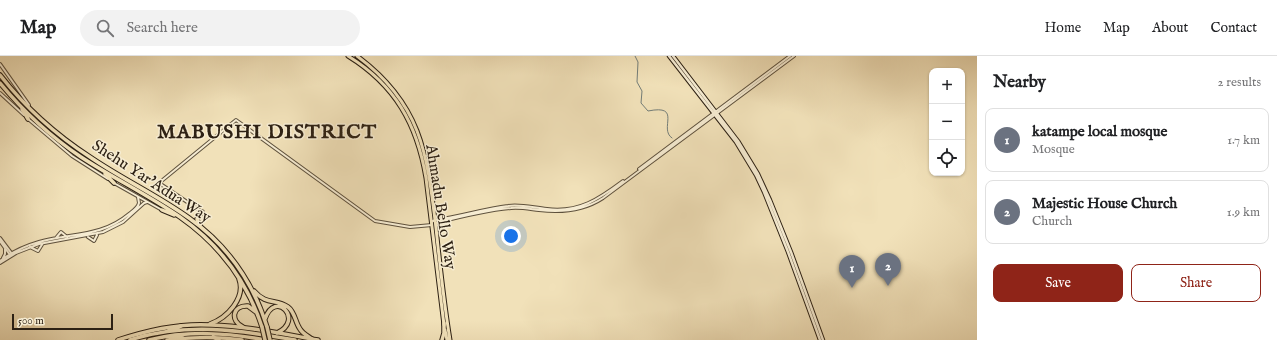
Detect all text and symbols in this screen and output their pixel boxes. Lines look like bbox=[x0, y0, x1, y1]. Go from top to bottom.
search box bbox=[80, 10, 360, 46]
text: Map bbox=[20, 16, 56, 40]
icon: search bbox=[94, 17, 116, 39]
text: Search here bbox=[126, 18, 198, 37]
text: Home bbox=[1045, 19, 1081, 37]
text: Map bbox=[1103, 19, 1130, 37]
text: About bbox=[1152, 19, 1188, 37]
text: Contact bbox=[1210, 19, 1257, 37]
map controls bbox=[929, 68, 965, 176]
button: + bbox=[929, 68, 965, 104]
text: Nearby bbox=[993, 72, 1046, 93]
text: 2 results bbox=[1217, 74, 1261, 91]
button: − bbox=[929, 104, 965, 140]
district label: MABUSHI DISTRICT bbox=[157, 120, 377, 145]
text: katampe local mosque bbox=[1032, 122, 1167, 141]
text: 1 bbox=[1005, 132, 1009, 149]
text: 1.7 km bbox=[1227, 132, 1260, 149]
street label: Shehu Yar'Adua Way bbox=[88, 136, 214, 228]
button: locate bbox=[929, 140, 965, 176]
text: Mosque bbox=[1032, 141, 1075, 158]
street label: Ahmadu Bello Way bbox=[420, 142, 460, 271]
text: Majestic House Church bbox=[1032, 194, 1177, 213]
text: 2 bbox=[1004, 204, 1010, 221]
text: 1.9 km bbox=[1227, 204, 1260, 221]
text: Church bbox=[1032, 213, 1072, 230]
your location bbox=[501, 226, 521, 246]
pin: 2 bbox=[875, 253, 901, 286]
pin: 1 bbox=[839, 255, 865, 288]
button: Save bbox=[993, 264, 1123, 302]
button: Share bbox=[1131, 264, 1261, 302]
scale bar bbox=[12, 312, 113, 331]
text: 500 m bbox=[18, 314, 44, 328]

